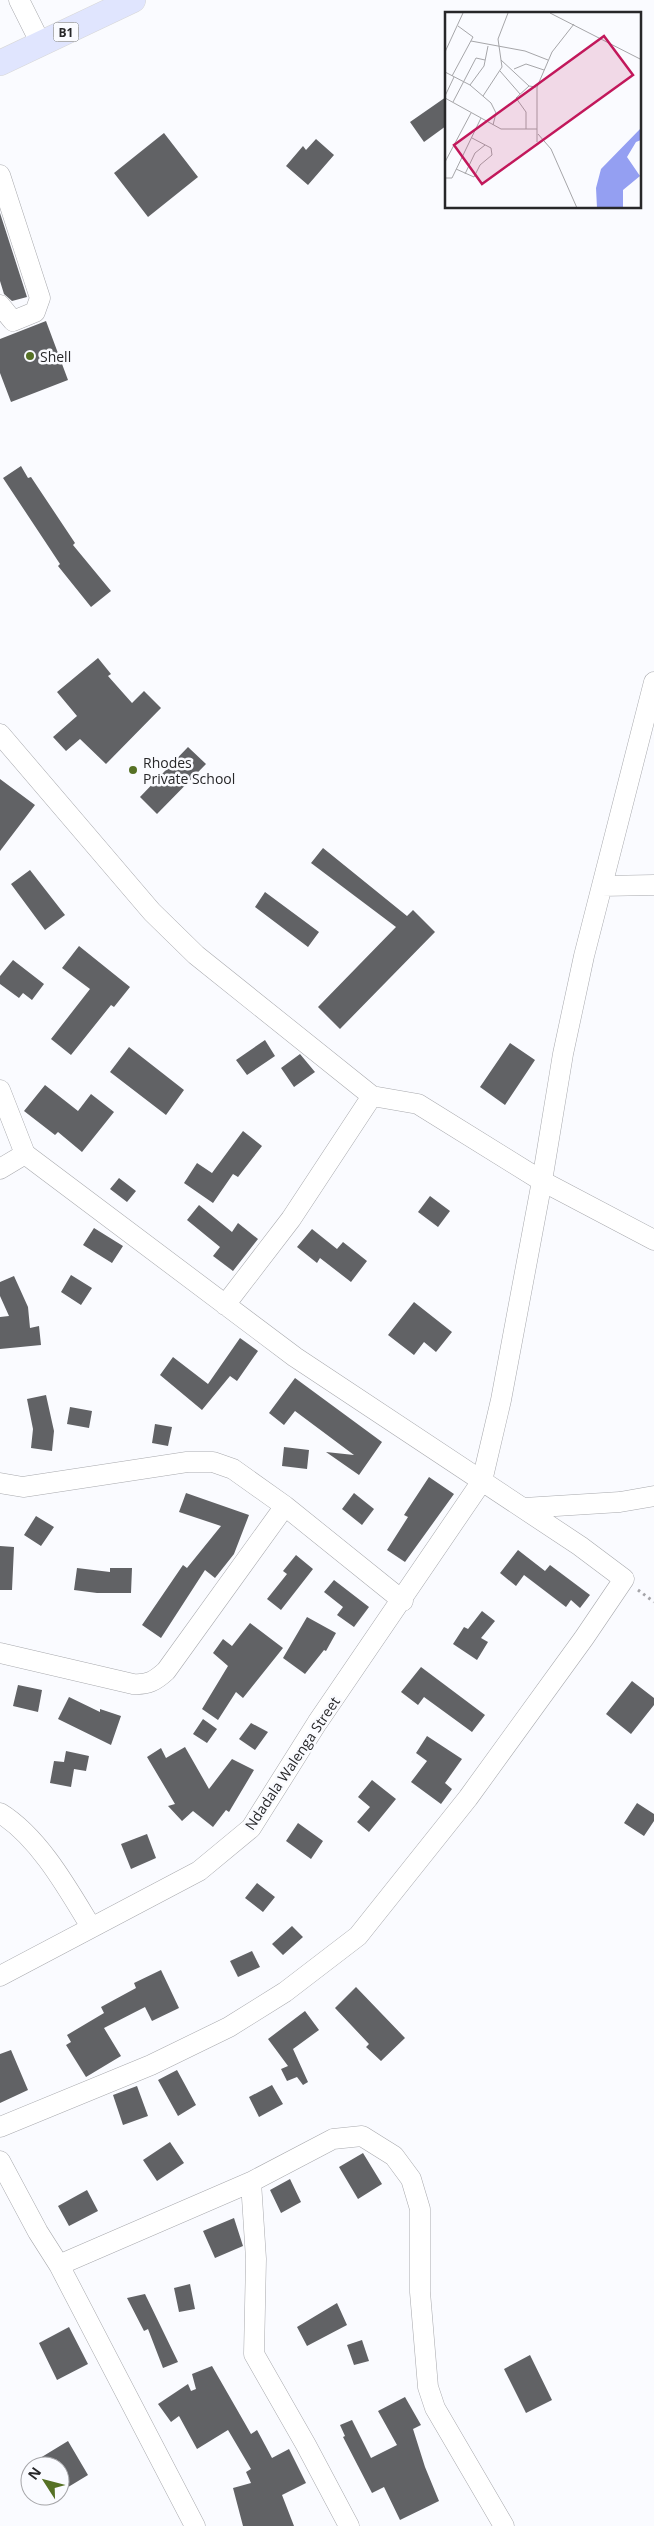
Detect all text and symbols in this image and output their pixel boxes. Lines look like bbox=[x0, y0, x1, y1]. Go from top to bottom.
inset map bbox=[445, 12, 642, 209]
road number: B1 bbox=[54, 22, 78, 42]
place label: Shell bbox=[40, 347, 71, 366]
marker: Shell bbox=[24, 350, 36, 362]
place label: Rhodes Private School bbox=[143, 753, 235, 788]
marker: Rhodes Private School bbox=[127, 764, 139, 776]
street label: Ndadala Walenga Street bbox=[240, 1693, 344, 1833]
north arrow bbox=[20, 2456, 70, 2506]
text: N bbox=[23, 2463, 45, 2483]

